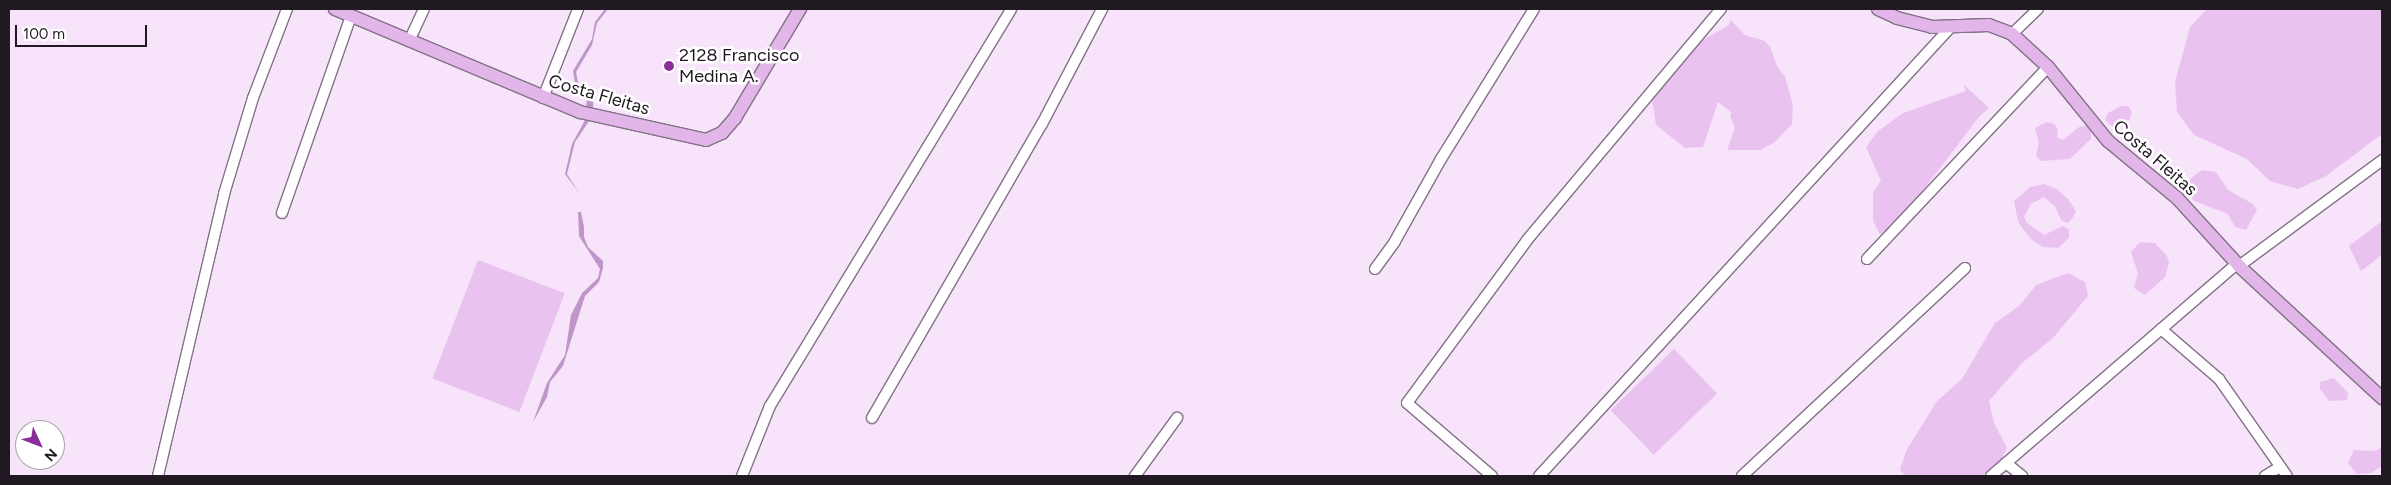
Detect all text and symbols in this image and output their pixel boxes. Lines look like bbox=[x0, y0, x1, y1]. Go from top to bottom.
scale bar bbox=[18, 15, 150, 47]
text: 100 m bbox=[23, 25, 65, 43]
place label: 2128 Francisco Medina A. bbox=[679, 45, 799, 88]
marker: 2128 Francisco Medina A. bbox=[663, 60, 675, 72]
street label: Costa Fleitas bbox=[546, 70, 652, 120]
street label: Costa Fleitas bbox=[2109, 116, 2201, 200]
north arrow bbox=[15, 420, 65, 470]
text: N bbox=[41, 445, 61, 465]

